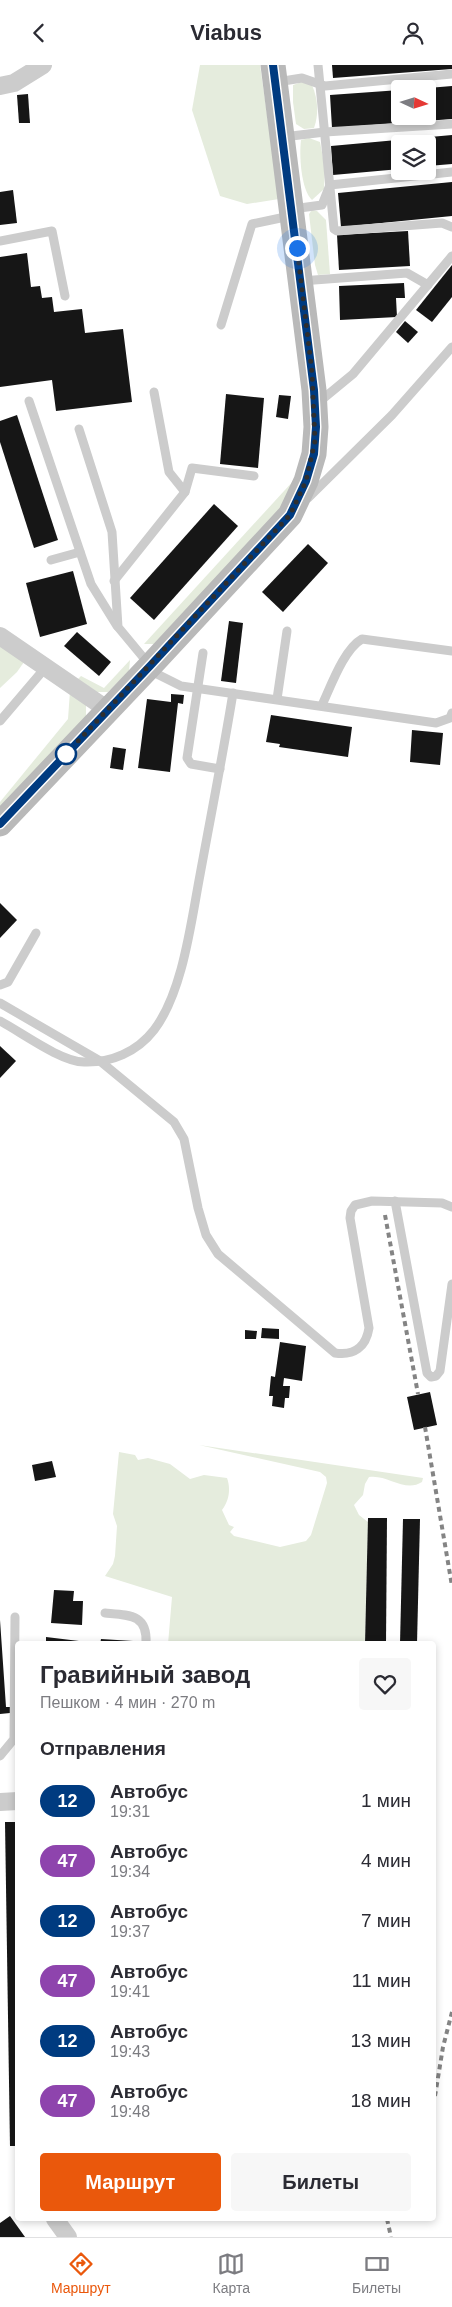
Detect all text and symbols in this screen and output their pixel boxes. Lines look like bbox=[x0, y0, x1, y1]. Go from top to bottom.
icon: back bbox=[25, 19, 53, 47]
icon: person bbox=[399, 19, 427, 47]
text: Viabus bbox=[190, 20, 262, 45]
north arrow bbox=[391, 80, 436, 125]
map controls bbox=[391, 80, 436, 180]
button: layers bbox=[391, 135, 436, 180]
your location bbox=[285, 236, 310, 261]
unlabelled marker bbox=[55, 743, 77, 765]
button: heart bbox=[359, 1658, 411, 1710]
text: Гравийный завод bbox=[40, 1661, 250, 1688]
text: Пешком · 4 мин · 270 m bbox=[40, 1694, 215, 1711]
text: Отправления bbox=[40, 1738, 166, 1759]
text: Автобус bbox=[110, 1781, 188, 1802]
text: 1 мин bbox=[361, 1790, 411, 1811]
text: 12 bbox=[57, 1791, 78, 1811]
text: 19:31 bbox=[110, 1803, 150, 1820]
text: Автобус bbox=[110, 1841, 188, 1862]
text: 4 мин bbox=[361, 1850, 411, 1871]
text: 47 bbox=[57, 1851, 78, 1871]
text: 19:34 bbox=[110, 1863, 150, 1880]
text: Автобус bbox=[110, 1901, 188, 1922]
text: 7 мин bbox=[361, 1910, 411, 1931]
text: 12 bbox=[57, 1911, 78, 1931]
text: 19:37 bbox=[110, 1923, 150, 1940]
text: Автобус bbox=[110, 1961, 188, 1982]
text: 11 мин bbox=[352, 1970, 411, 1991]
text: 47 bbox=[57, 1971, 78, 1991]
text: 19:41 bbox=[110, 1983, 150, 2000]
text: Автобус bbox=[110, 2021, 188, 2042]
text: 13 мин bbox=[350, 2030, 411, 2051]
text: 12 bbox=[57, 2031, 78, 2051]
text: 19:43 bbox=[110, 2043, 150, 2060]
text: Автобус bbox=[110, 2081, 188, 2102]
text: 18 мин bbox=[350, 2090, 411, 2111]
text: 47 bbox=[57, 2091, 78, 2111]
text: 19:48 bbox=[110, 2103, 150, 2120]
button: Маршрут bbox=[40, 2153, 221, 2211]
button: Билеты bbox=[231, 2153, 411, 2211]
tab: Маршрут bbox=[51, 2250, 111, 2296]
tab: Карта bbox=[213, 2250, 250, 2296]
tab: Билеты bbox=[352, 2250, 401, 2296]

